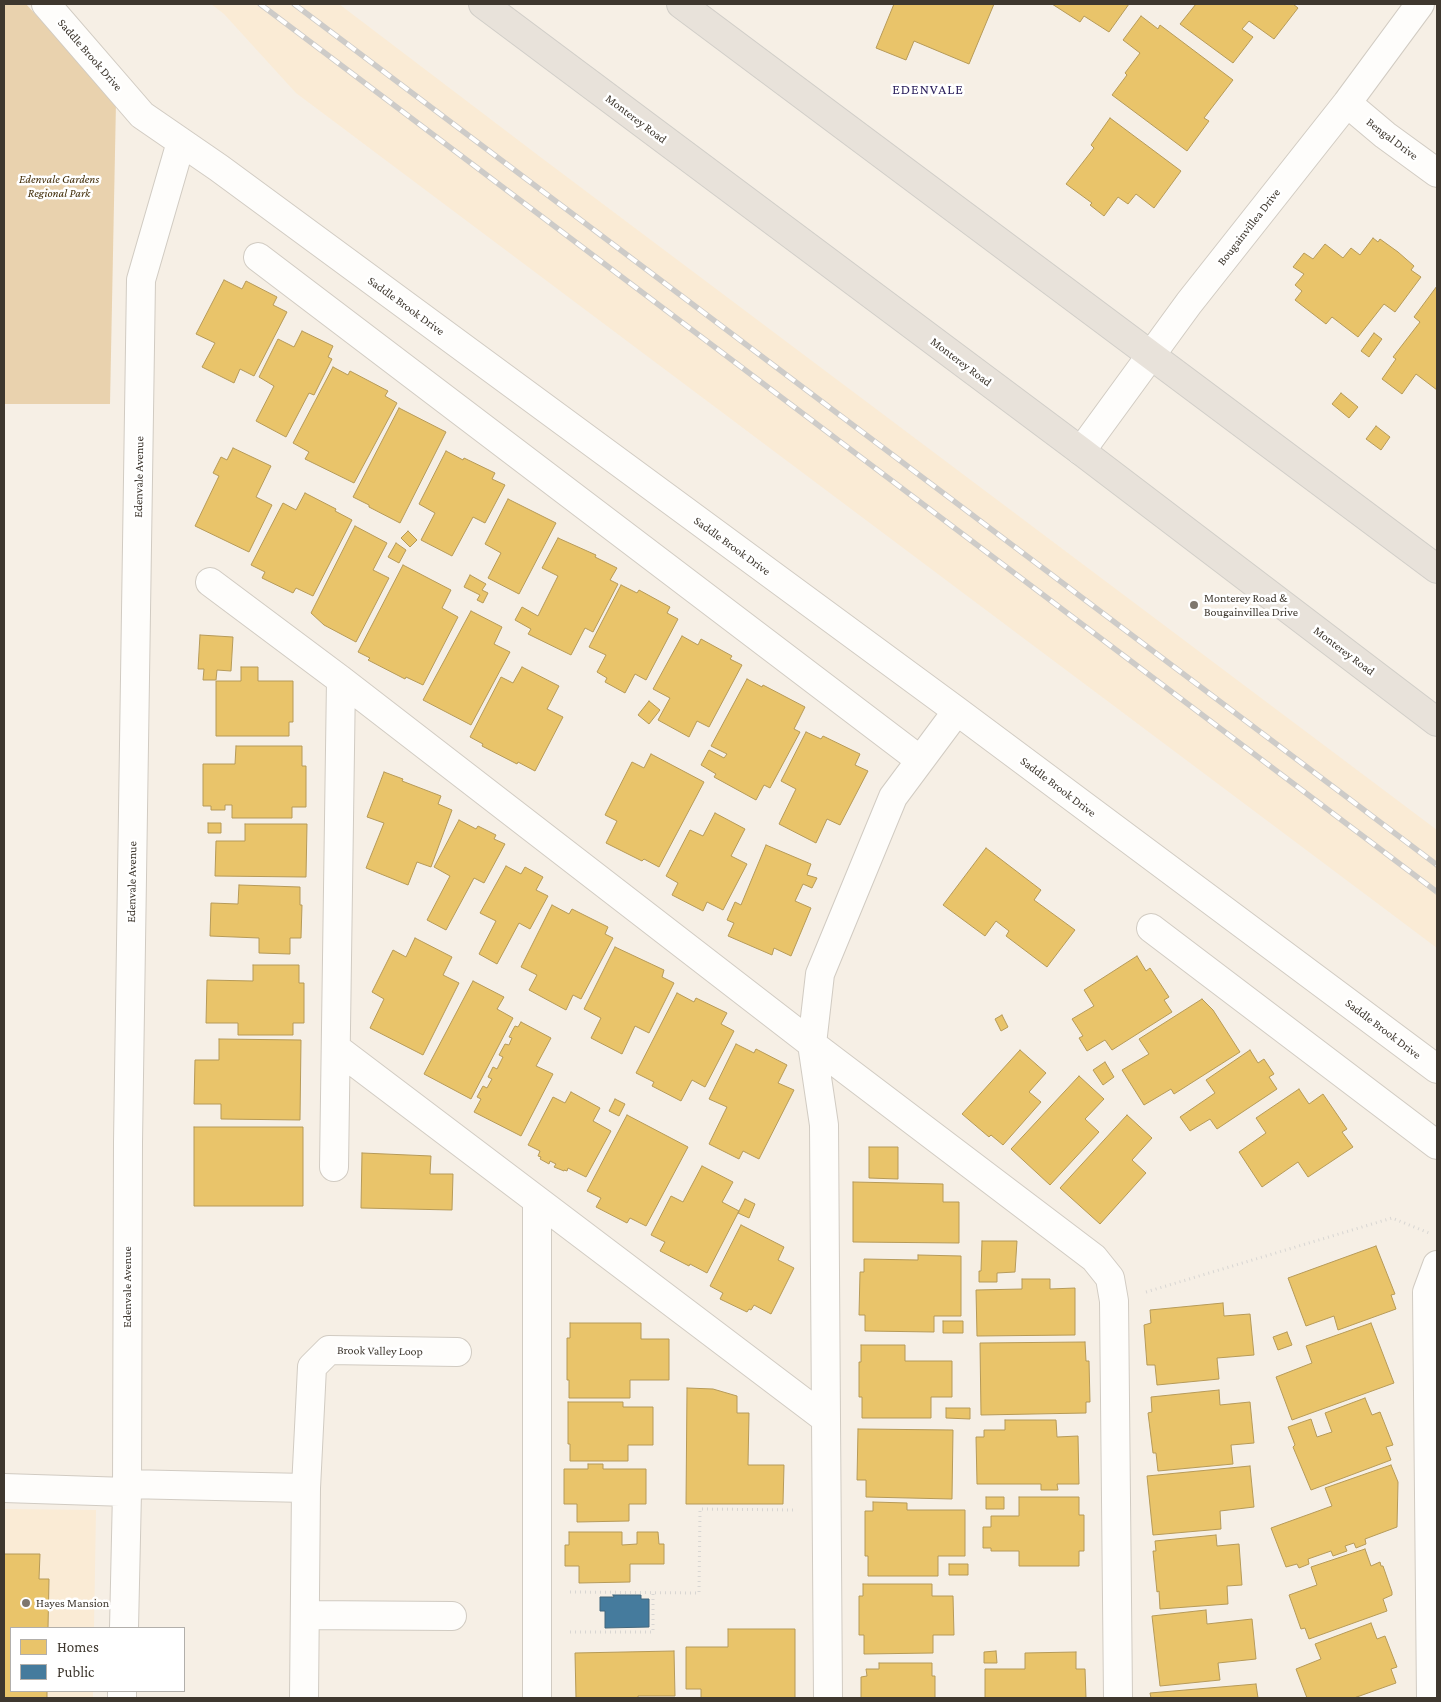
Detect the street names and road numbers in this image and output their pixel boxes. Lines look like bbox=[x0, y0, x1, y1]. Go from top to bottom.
street label: Saddle Brook Drive bbox=[55, 16, 125, 94]
street label: Monterey Road bbox=[603, 91, 669, 147]
street label: Bengal Drive bbox=[1363, 115, 1421, 163]
street label: Bougainvillea Drive bbox=[1214, 186, 1284, 268]
street label: Saddle Brook Drive bbox=[365, 273, 447, 339]
street label: Monterey Road bbox=[928, 334, 994, 390]
street label: Edenvale Avenue bbox=[131, 436, 147, 518]
street label: Saddle Brook Drive bbox=[691, 513, 773, 579]
street label: Monterey Road bbox=[1311, 623, 1377, 679]
street label: Saddle Brook Drive bbox=[1017, 754, 1099, 820]
street label: Edenvale Avenue bbox=[124, 841, 140, 923]
street label: Saddle Brook Drive bbox=[1342, 996, 1424, 1062]
street label: Edenvale Avenue bbox=[120, 1246, 134, 1328]
street label: Brook Valley Loop bbox=[337, 1343, 423, 1359]

